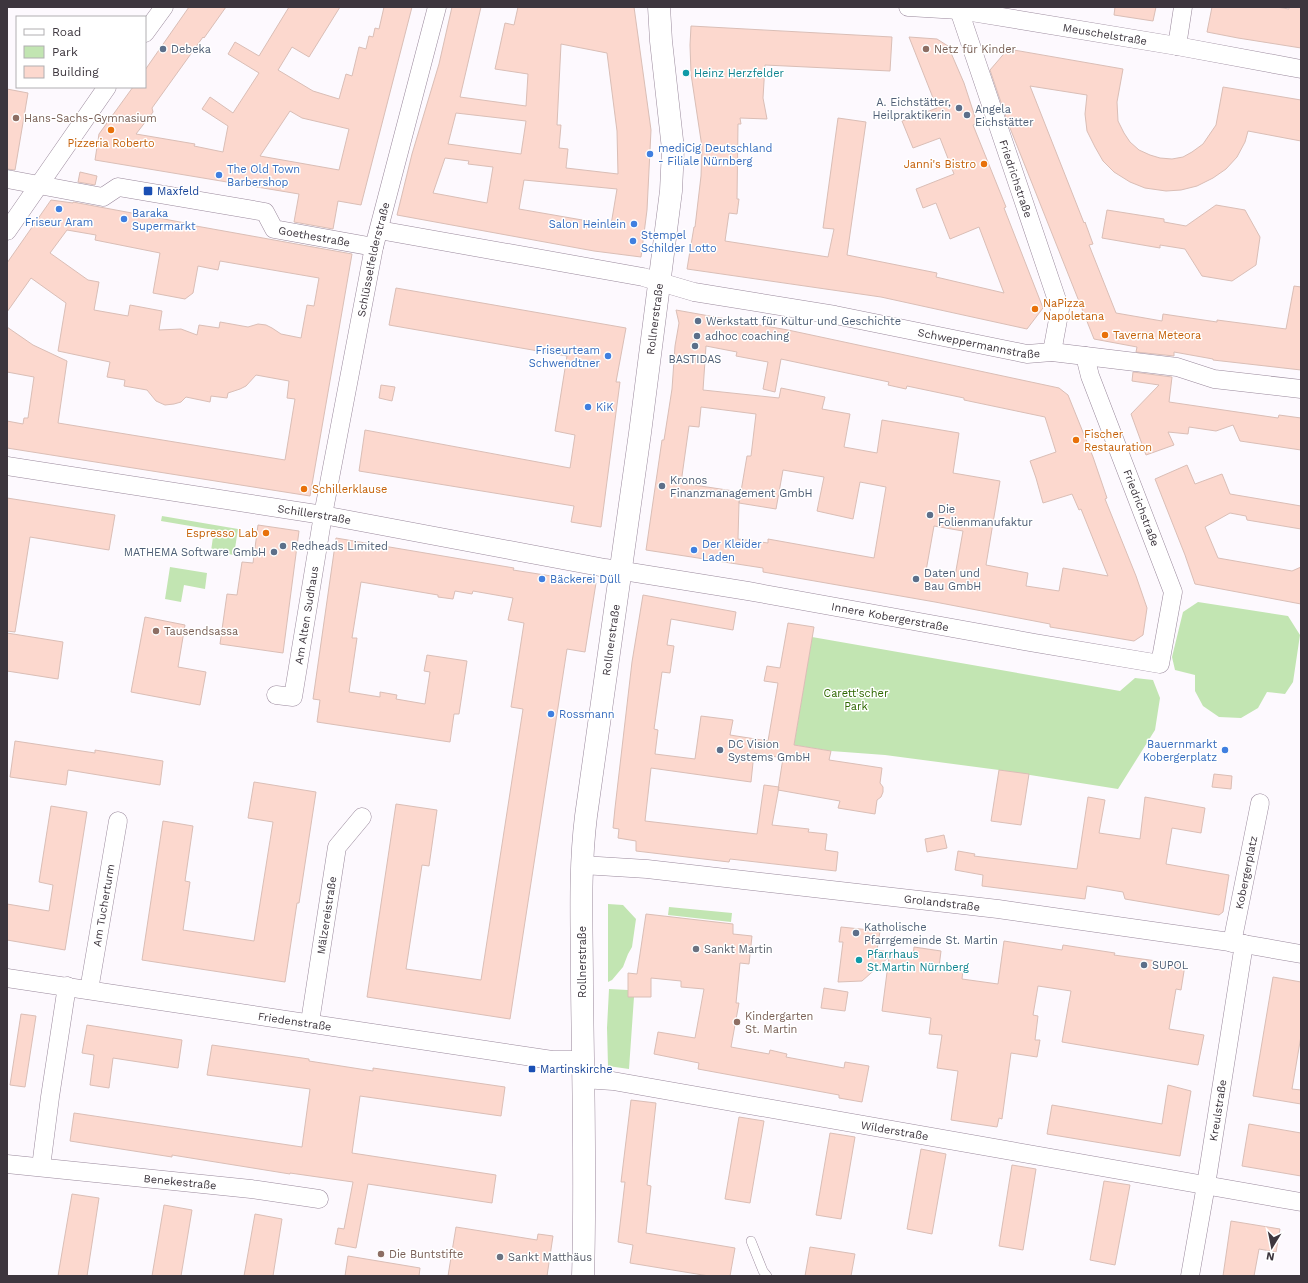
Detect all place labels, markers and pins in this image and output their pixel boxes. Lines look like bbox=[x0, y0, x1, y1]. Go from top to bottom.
place label: Debeka bbox=[171, 43, 211, 56]
place label: Netz für Kinder bbox=[934, 43, 1016, 56]
marker: Debeka bbox=[158, 44, 168, 54]
marker: Netz für Kinder bbox=[921, 44, 931, 54]
place label: Heinz Herzfelder bbox=[694, 67, 785, 80]
marker: Heinz Herzfelder bbox=[681, 68, 691, 78]
place label: A. Eichstätter, Heilpraktikerin bbox=[873, 96, 951, 122]
marker: A. Eichstätter, Heilpraktikerin bbox=[954, 103, 964, 113]
place label: Angela Eichstätter bbox=[975, 103, 1034, 129]
marker: Angela Eichstätter bbox=[962, 110, 972, 120]
place label: Hans-Sachs-Gymnasium bbox=[24, 112, 157, 125]
marker: Hans-Sachs-Gymnasium bbox=[11, 113, 21, 123]
marker: Pizzeria Roberto bbox=[106, 125, 116, 135]
place label: Pizzeria Roberto bbox=[67, 137, 155, 150]
place label: mediCig Deutschland - Filiale Nürnberg bbox=[658, 142, 772, 168]
marker: mediCig Deutschland - Filiale Nürnberg bbox=[645, 149, 655, 159]
place label: Janni's Bistro bbox=[904, 158, 976, 171]
marker: Janni's Bistro bbox=[979, 159, 989, 169]
place label: The Old Town Barbershop bbox=[227, 163, 300, 189]
marker: The Old Town Barbershop bbox=[214, 170, 224, 180]
marker: Maxfeld bbox=[142, 185, 154, 197]
place label: Maxfeld bbox=[157, 185, 199, 198]
marker: Friseur Aram bbox=[54, 204, 64, 214]
place label: Baraka Supermarkt bbox=[132, 207, 196, 233]
marker: Baraka Supermarkt bbox=[119, 214, 129, 224]
place label: Friseur Aram bbox=[25, 216, 93, 229]
place label: Salon Heinlein bbox=[549, 218, 626, 231]
marker: Salon Heinlein bbox=[629, 219, 639, 229]
place label: Stempel Schilder Lotto bbox=[641, 229, 717, 255]
marker: Stempel Schilder Lotto bbox=[628, 236, 638, 246]
place label: NaPizza Napoletana bbox=[1043, 297, 1104, 323]
marker: NaPizza Napoletana bbox=[1030, 304, 1040, 314]
place label: Werkstatt für Kultur und Geschichte bbox=[706, 315, 901, 328]
marker: Werkstatt für Kultur und Geschichte bbox=[693, 316, 703, 326]
place label: Taverna Meteora bbox=[1113, 329, 1201, 342]
place label: adhoc coaching bbox=[705, 330, 789, 343]
marker: Taverna Meteora bbox=[1100, 330, 1110, 340]
marker: adhoc coaching bbox=[692, 331, 702, 341]
marker: BASTIDAS bbox=[690, 341, 700, 351]
place label: Friseurteam Schwendtner bbox=[529, 344, 601, 370]
marker: Friseurteam Schwendtner bbox=[603, 351, 613, 361]
place label: BASTIDAS bbox=[669, 353, 721, 366]
place label: KiK bbox=[596, 401, 613, 414]
marker: KiK bbox=[583, 402, 593, 412]
place label: Fischer Restauration bbox=[1084, 428, 1152, 454]
marker: Fischer Restauration bbox=[1071, 435, 1081, 445]
place label: Kronos Finanzmanagement GmbH bbox=[670, 474, 813, 500]
marker: Kronos Finanzmanagement GmbH bbox=[657, 481, 667, 491]
place label: Schillerklause bbox=[312, 483, 387, 496]
marker: Schillerklause bbox=[299, 484, 309, 494]
place label: Die Folienmanufaktur bbox=[938, 503, 1033, 529]
marker: Die Folienmanufaktur bbox=[925, 510, 935, 520]
place label: Espresso Lab bbox=[186, 527, 258, 540]
marker: Espresso Lab bbox=[261, 528, 271, 538]
place label: Der Kleider Laden bbox=[702, 538, 762, 564]
place label: Redheads Limited bbox=[291, 540, 388, 553]
marker: Redheads Limited bbox=[278, 541, 288, 551]
marker: Der Kleider Laden bbox=[689, 545, 699, 555]
place label: MATHEMA Software GmbH bbox=[124, 546, 266, 559]
marker: MATHEMA Software GmbH bbox=[269, 547, 279, 557]
place label: Daten und Bau GmbH bbox=[924, 567, 981, 593]
place label: Bäckerei Düll bbox=[550, 573, 621, 586]
marker: Bäckerei Düll bbox=[537, 574, 547, 584]
marker: Daten und Bau GmbH bbox=[911, 574, 921, 584]
place label: Tausendsassa bbox=[164, 625, 238, 638]
marker: Tausendsassa bbox=[151, 626, 161, 636]
place label: Rossmann bbox=[559, 708, 615, 721]
marker: Rossmann bbox=[546, 709, 556, 719]
place label: DC Vision Systems GmbH bbox=[728, 738, 810, 764]
place label: Bauernmarkt Kobergerplatz bbox=[1143, 738, 1217, 764]
marker: DC Vision Systems GmbH bbox=[715, 745, 725, 755]
marker: Bauernmarkt Kobergerplatz bbox=[1220, 745, 1230, 755]
place label: Katholische Pfarrgemeinde St. Martin bbox=[864, 921, 998, 947]
marker: Katholische Pfarrgemeinde St. Martin bbox=[851, 928, 861, 938]
place label: Sankt Martin bbox=[704, 943, 773, 956]
marker: Sankt Martin bbox=[691, 944, 701, 954]
place label: Pfarrhaus St.Martin Nürnberg bbox=[867, 948, 969, 974]
marker: Pfarrhaus St.Martin Nürnberg bbox=[854, 955, 864, 965]
place label: SUPOL bbox=[1152, 959, 1189, 972]
marker: SUPOL bbox=[1139, 960, 1149, 970]
place label: Kindergarten St. Martin bbox=[745, 1010, 813, 1036]
marker: Kindergarten St. Martin bbox=[732, 1017, 742, 1027]
place label: Martinskirche bbox=[540, 1063, 613, 1076]
marker: Martinskirche bbox=[527, 1064, 537, 1074]
place label: Die Buntstifte bbox=[389, 1248, 463, 1261]
marker: Die Buntstifte bbox=[376, 1249, 386, 1259]
place label: Sankt Matthäus bbox=[508, 1251, 592, 1264]
marker: Sankt Matthäus bbox=[495, 1252, 505, 1262]

